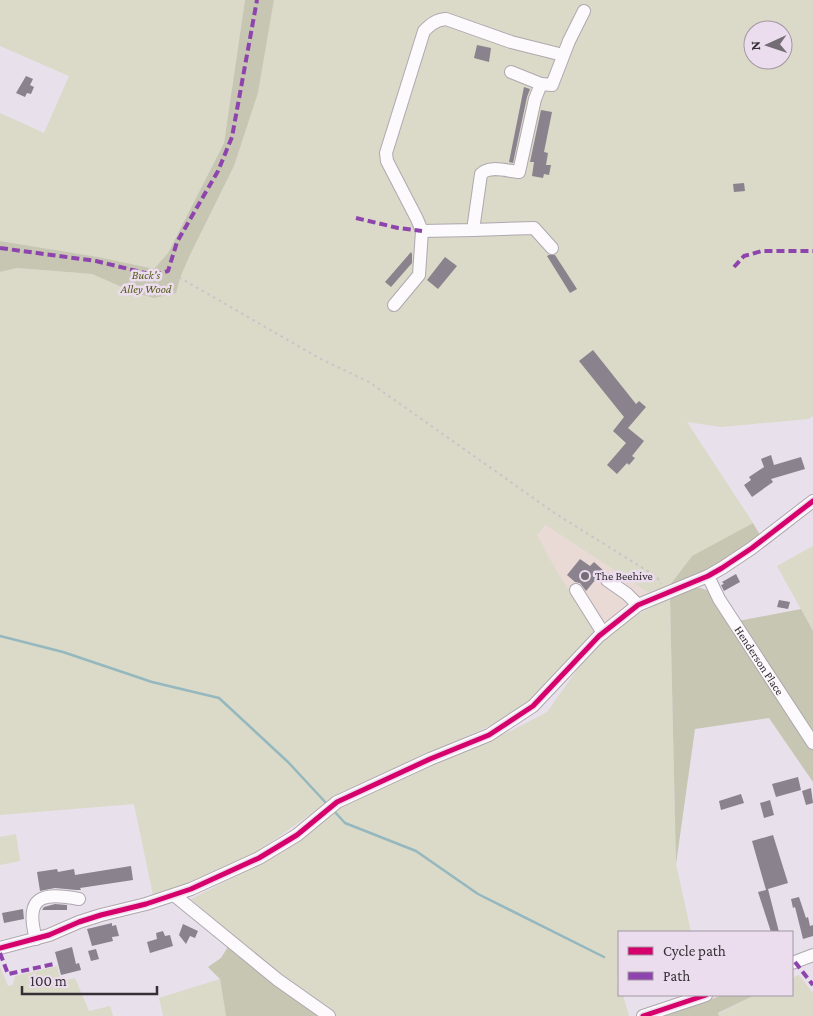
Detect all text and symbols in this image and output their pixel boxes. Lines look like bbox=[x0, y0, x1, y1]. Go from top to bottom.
north arrow bbox=[743, 20, 793, 70]
text: N bbox=[747, 40, 763, 51]
park label: Buck's Alley Wood bbox=[120, 268, 172, 296]
place label: The Beehive bbox=[595, 569, 653, 583]
marker: The Beehive bbox=[579, 570, 591, 582]
street label: Henderson Place bbox=[732, 623, 787, 698]
legend bbox=[618, 931, 793, 996]
text: Cycle path bbox=[663, 943, 726, 960]
scale bar bbox=[22, 964, 158, 996]
text: Path bbox=[663, 968, 690, 984]
text: 100 m bbox=[30, 973, 67, 989]

